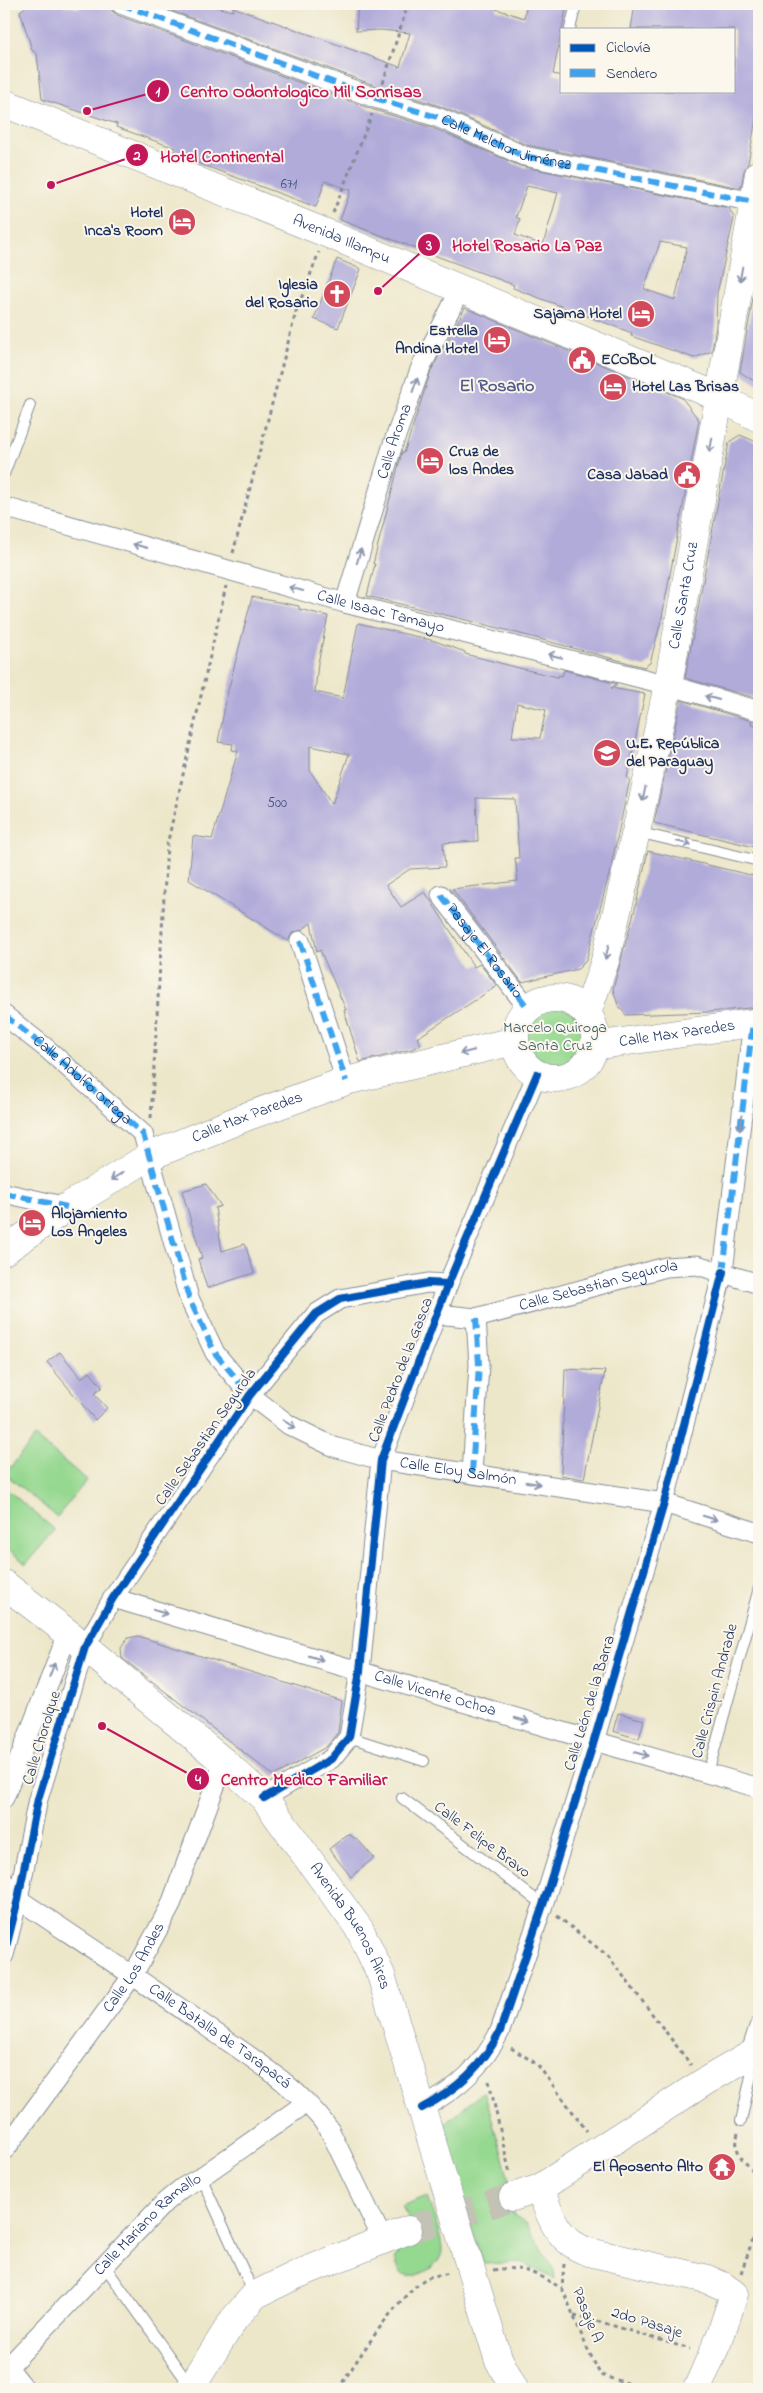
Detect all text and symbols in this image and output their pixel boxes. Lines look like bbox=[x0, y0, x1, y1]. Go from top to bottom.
legend bbox=[560, 28, 736, 92]
text: Ciclovía bbox=[606, 37, 651, 59]
text: Sendero bbox=[606, 63, 658, 85]
callout: Centro Odontologico Mil Sonrisas bbox=[146, 74, 432, 107]
text: Centro Odontologico Mil Sonrisas bbox=[180, 80, 422, 107]
text: 1 bbox=[156, 81, 161, 103]
street label: Calle Melchor Jiménez bbox=[437, 108, 574, 177]
callout: Hotel Continental bbox=[125, 139, 293, 172]
text: 2 bbox=[132, 145, 141, 167]
text: Hotel Continental bbox=[160, 145, 284, 171]
house number: 671 bbox=[281, 174, 298, 195]
place label: Hotel Inca's Room bbox=[84, 201, 164, 243]
hotel icon: Hotel Inca's Room bbox=[167, 207, 197, 237]
street label: Avenida Illampu bbox=[289, 209, 394, 271]
callout: Hotel Rosario La Paz bbox=[417, 228, 612, 261]
text: Hotel Rosario La Paz bbox=[452, 234, 602, 260]
text: 3 bbox=[425, 235, 432, 257]
one-way arrow bbox=[735, 265, 745, 281]
place label: Iglesia del Rosario bbox=[245, 273, 318, 315]
church icon: Iglesia del Rosario bbox=[322, 279, 352, 309]
hotel icon: Sajama Hotel bbox=[626, 299, 656, 329]
place label: Sajama Hotel bbox=[533, 302, 622, 326]
place label: Estrella Andina Hotel bbox=[395, 319, 478, 361]
hotel icon: Estrella Andina Hotel bbox=[482, 325, 512, 355]
public building icon: ECOBOL bbox=[567, 345, 597, 375]
place label: ECOBOL bbox=[601, 348, 657, 372]
hotel icon: Hotel Las Brisas bbox=[598, 372, 628, 402]
district label: El Rosario bbox=[460, 374, 534, 400]
place label: Hotel Las Brisas bbox=[632, 375, 739, 399]
one-way arrow bbox=[411, 378, 420, 393]
street label: Calle Aroma bbox=[371, 400, 419, 482]
one-way arrow bbox=[705, 437, 715, 453]
place label: Cruz de los Andes bbox=[449, 440, 514, 482]
hotel icon: Cruz de los Andes bbox=[415, 446, 445, 476]
public building icon: Casa Jabad bbox=[672, 460, 702, 490]
place label: Casa Jabad bbox=[587, 463, 668, 487]
one-way arrow bbox=[132, 540, 148, 550]
street label: Calle Santa Cruz bbox=[663, 540, 705, 651]
one-way arrow bbox=[354, 548, 364, 564]
one-way arrow bbox=[289, 584, 305, 594]
street label: Calle Isaac Tamayo bbox=[314, 584, 447, 640]
one-way arrow bbox=[548, 651, 564, 660]
one-way arrow bbox=[705, 692, 721, 702]
place label: U.E. República del Paraguay bbox=[626, 732, 720, 775]
school or university icon: U.E. República del Paraguay bbox=[592, 738, 622, 768]
one-way arrow bbox=[639, 785, 648, 801]
house number: 500 bbox=[267, 793, 287, 814]
one-way arrow bbox=[675, 839, 691, 848]
street label: Pasaje El Rosario bbox=[440, 898, 529, 1004]
one-way arrow bbox=[602, 943, 611, 959]
street label: Calle Max Paredes bbox=[618, 1014, 737, 1054]
park label: Marcelo Quiroga Santa Cruz bbox=[503, 1016, 607, 1058]
street label: Calle Adolfo Ortega bbox=[27, 1030, 138, 1131]
one-way arrow bbox=[460, 1048, 476, 1057]
street label: Calle Max Paredes bbox=[188, 1085, 306, 1150]
one-way arrow bbox=[736, 1114, 746, 1130]
one-way arrow bbox=[111, 1171, 125, 1181]
place label: Alojamiento Los Angeles bbox=[51, 1202, 128, 1245]
hotel icon: Alojamiento Los Angeles bbox=[17, 1208, 47, 1238]
street label: Calle Sebastian Segurola bbox=[516, 1254, 679, 1318]
street label: Calle Pedro de la Gasca bbox=[362, 1294, 440, 1446]
street label: Calle Sebastian Segurola bbox=[149, 1363, 263, 1511]
one-way arrow bbox=[282, 1419, 296, 1430]
street label: Calle Eloy Salmón bbox=[398, 1451, 518, 1492]
one-way arrow bbox=[525, 1478, 541, 1488]
one-way arrow bbox=[702, 1513, 718, 1523]
one-way arrow bbox=[151, 1607, 167, 1617]
street label: Calle Crispin Andrade bbox=[685, 1620, 745, 1761]
street label: Calle León de la Barra bbox=[558, 1632, 622, 1774]
one-way arrow bbox=[307, 1654, 323, 1664]
one-way arrow bbox=[48, 1663, 57, 1678]
street label: Calle Vicente Ochoa bbox=[371, 1664, 499, 1723]
street label: Calle Chorolque bbox=[16, 1687, 68, 1788]
one-way arrow bbox=[513, 1715, 529, 1725]
one-way arrow bbox=[632, 1750, 648, 1760]
callout: Centro Medico Familiar bbox=[186, 1762, 398, 1795]
text: Centro Medico Familiar bbox=[221, 1768, 388, 1794]
text: 4 bbox=[194, 1769, 202, 1791]
street label: Calle Felipe Bravo bbox=[429, 1796, 535, 1884]
street label: Avenida Buenos Aires bbox=[303, 1858, 397, 1992]
street label: Calle Los Andes bbox=[97, 1918, 171, 2018]
street label: Calle Batalla de Tarapacá bbox=[144, 1978, 296, 2095]
temple icon: El Aposento Alto bbox=[707, 2152, 737, 2182]
place label: El Aposento Alto bbox=[593, 2155, 703, 2179]
street label: Calle Mariano Ramallo bbox=[88, 2167, 206, 2282]
street label: Pasaje A bbox=[565, 2284, 609, 2346]
street label: 2do Pasaje bbox=[608, 2301, 686, 2345]

